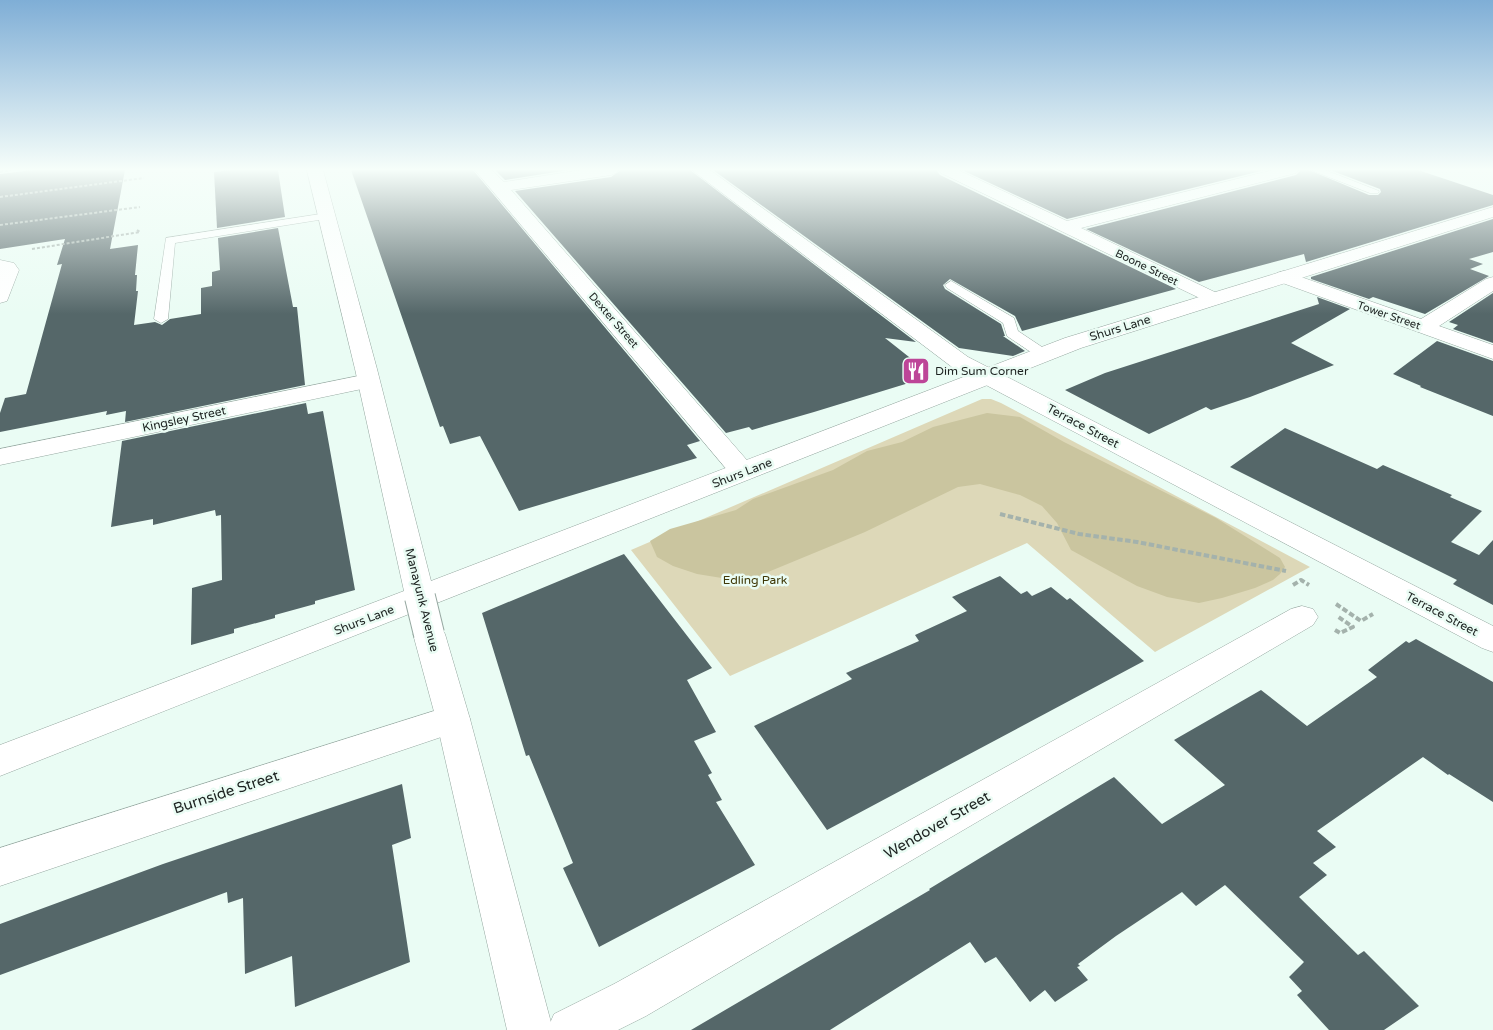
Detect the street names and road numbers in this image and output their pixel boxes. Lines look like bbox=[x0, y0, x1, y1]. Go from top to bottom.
street label: Boone Street bbox=[1113, 247, 1180, 288]
street label: Dexter Street bbox=[586, 290, 641, 351]
street label: Tower Street bbox=[1356, 299, 1422, 332]
street label: Shurs Lane bbox=[1088, 312, 1152, 344]
street label: Terrace Street bbox=[1044, 401, 1122, 451]
street label: Kingsley Street bbox=[141, 403, 228, 435]
street label: Shurs Lane bbox=[710, 455, 774, 491]
street label: Manayunk Avenue bbox=[402, 547, 442, 653]
street label: Terrace Street bbox=[1403, 589, 1481, 639]
street label: Shurs Lane bbox=[332, 602, 396, 638]
street label: Burnside Street bbox=[171, 766, 281, 818]
street label: Wendover Street bbox=[881, 787, 993, 863]

